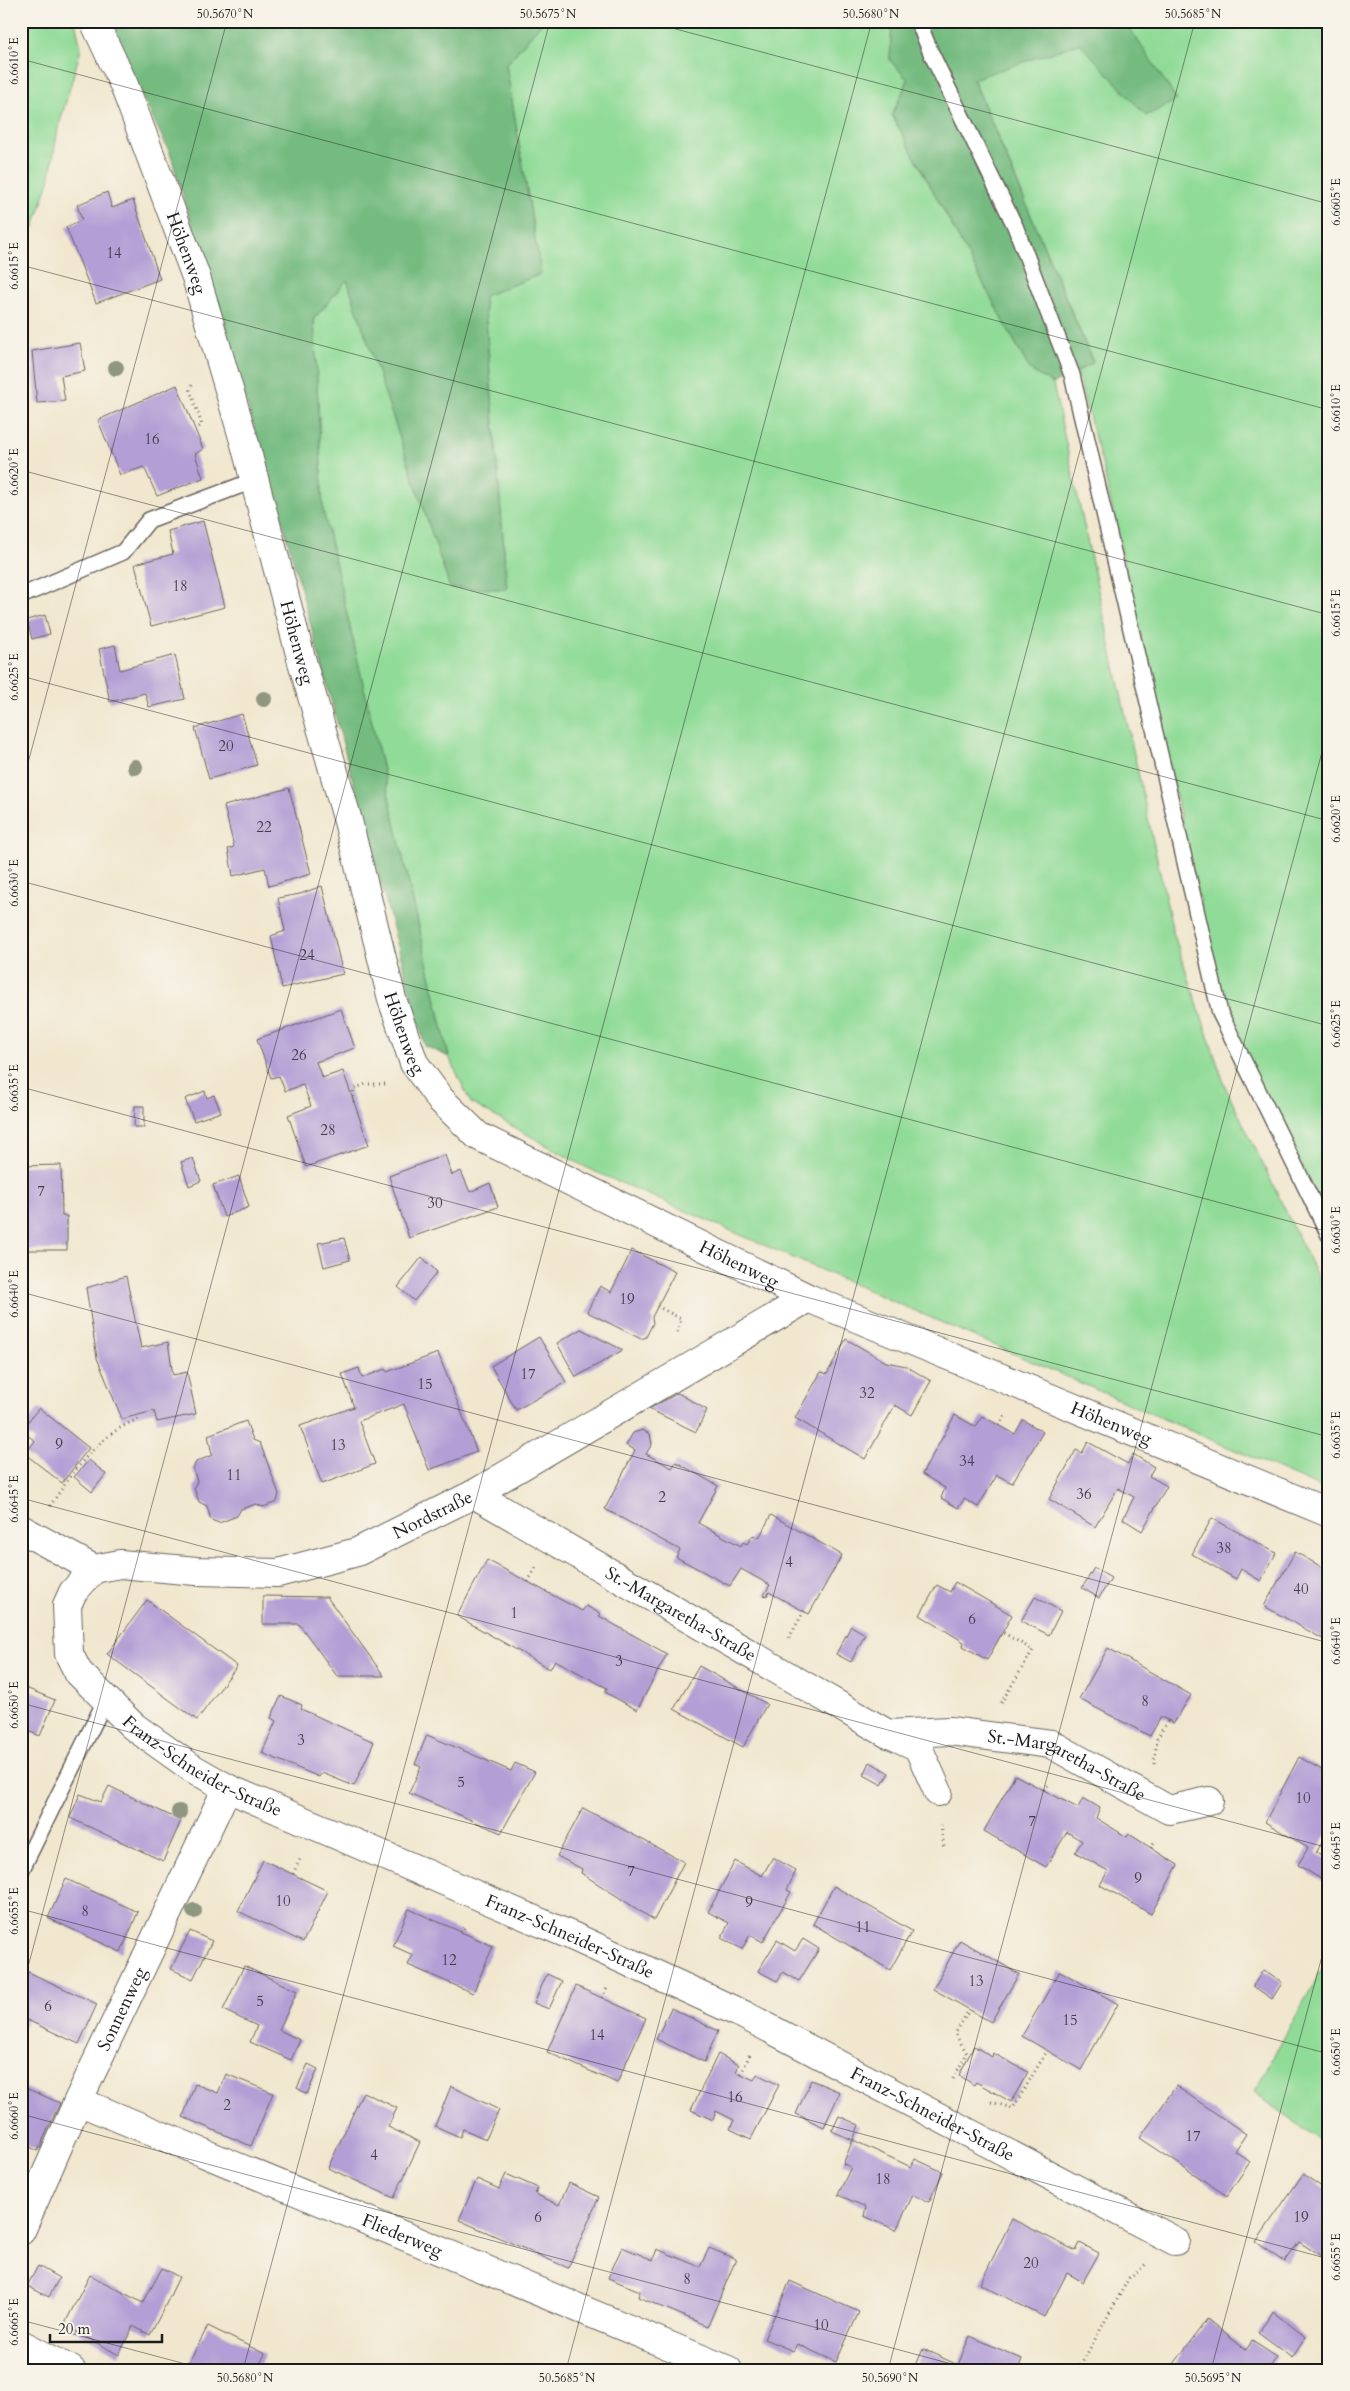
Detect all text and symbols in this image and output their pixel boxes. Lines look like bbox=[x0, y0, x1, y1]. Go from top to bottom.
text: 50.5670°N bbox=[197, 6, 254, 22]
text: 50.5675°N bbox=[520, 6, 577, 22]
text: 50.5680°N bbox=[843, 6, 900, 22]
text: 50.5685°N bbox=[1165, 6, 1222, 22]
text: 6.6610°E bbox=[6, 37, 22, 85]
text: 6.6605°E bbox=[1328, 178, 1344, 226]
street label: Höhenweg bbox=[160, 208, 213, 298]
text: 6.6615°E bbox=[6, 242, 22, 290]
house number: 14 bbox=[106, 243, 122, 263]
text: 6.6610°E bbox=[1328, 384, 1344, 432]
house number: 16 bbox=[144, 429, 160, 449]
text: 6.6620°E bbox=[6, 448, 22, 496]
house number: 18 bbox=[172, 576, 188, 596]
text: 6.6615°E bbox=[1328, 589, 1344, 637]
street label: Höhenweg bbox=[274, 598, 321, 688]
text: 6.6625°E bbox=[6, 653, 22, 701]
house number: 20 bbox=[218, 736, 234, 756]
text: 6.6620°E bbox=[1328, 795, 1344, 843]
house number: 22 bbox=[256, 817, 272, 837]
text: 6.6630°E bbox=[6, 859, 22, 907]
house number: 24 bbox=[299, 945, 315, 965]
street label: Höhenweg bbox=[378, 988, 431, 1080]
text: 6.6625°E bbox=[1328, 1000, 1344, 1048]
house number: 26 bbox=[291, 1045, 307, 1065]
text: 6.6635°E bbox=[6, 1064, 22, 1112]
house number: 28 bbox=[320, 1120, 336, 1140]
house number: 7 bbox=[37, 1181, 45, 1201]
house number: 30 bbox=[427, 1193, 443, 1213]
text: 6.6630°E bbox=[1328, 1206, 1344, 1254]
street label: Höhenweg bbox=[695, 1234, 784, 1295]
text: 6.6640°E bbox=[6, 1270, 22, 1318]
house number: 19 bbox=[619, 1289, 635, 1309]
house number: 17 bbox=[520, 1364, 536, 1384]
house number: 15 bbox=[417, 1374, 433, 1394]
house number: 32 bbox=[859, 1383, 875, 1403]
street label: Höhenweg bbox=[1067, 1395, 1157, 1451]
text: 6.6635°E bbox=[1328, 1411, 1344, 1459]
house number: 9 bbox=[55, 1434, 63, 1454]
house number: 13 bbox=[330, 1435, 346, 1455]
house number: 34 bbox=[959, 1451, 975, 1471]
house number: 11 bbox=[226, 1465, 242, 1485]
text: 6.6645°E bbox=[6, 1475, 22, 1523]
street label: Nordstraße bbox=[388, 1484, 477, 1545]
house number: 36 bbox=[1076, 1484, 1092, 1504]
house number: 2 bbox=[658, 1487, 666, 1507]
house number: 38 bbox=[1216, 1538, 1232, 1558]
house number: 4 bbox=[785, 1552, 793, 1572]
street label: St.-Margaretha-Straße bbox=[601, 1560, 761, 1667]
house number: 40 bbox=[1293, 1579, 1309, 1599]
house number: 1 bbox=[510, 1603, 518, 1623]
house number: 6 bbox=[968, 1609, 976, 1629]
text: 6.6640°E bbox=[1328, 1617, 1344, 1665]
house number: 3 bbox=[615, 1651, 623, 1671]
text: 6.6650°E bbox=[6, 1681, 22, 1729]
house number: 8 bbox=[1141, 1691, 1149, 1711]
street label: Franz-Schneider-Straße bbox=[117, 1710, 286, 1823]
street label: St.-Margaretha-Straße bbox=[986, 1723, 1150, 1807]
house number: 3 bbox=[297, 1730, 305, 1750]
house number: 5 bbox=[457, 1772, 465, 1792]
house number: 10 bbox=[1295, 1788, 1311, 1808]
house number: 7 bbox=[1028, 1811, 1036, 1831]
text: 6.6645°E bbox=[1328, 1822, 1344, 1870]
house number: 7 bbox=[627, 1861, 635, 1881]
house number: 9 bbox=[1134, 1868, 1142, 1888]
text: 6.6655°E bbox=[6, 1887, 22, 1935]
street label: Franz-Schneider-Straße bbox=[482, 1888, 658, 1985]
house number: 10 bbox=[275, 1891, 291, 1911]
house number: 9 bbox=[745, 1892, 753, 1912]
house number: 8 bbox=[81, 1901, 89, 1921]
house number: 11 bbox=[855, 1917, 871, 1937]
house number: 12 bbox=[441, 1950, 457, 1970]
street label: Sonnenweg bbox=[91, 1962, 153, 2055]
house number: 13 bbox=[968, 1971, 984, 1991]
house number: 5 bbox=[256, 1991, 264, 2011]
house number: 6 bbox=[44, 1996, 52, 2016]
house number: 15 bbox=[1062, 2010, 1078, 2030]
house number: 14 bbox=[589, 2025, 605, 2045]
text: 6.6650°E bbox=[1328, 2028, 1344, 2076]
street label: Franz-Schneider-Straße bbox=[846, 2061, 1019, 2167]
house number: 16 bbox=[727, 2087, 743, 2107]
text: 6.6660°E bbox=[6, 2092, 22, 2140]
house number: 2 bbox=[223, 2095, 231, 2115]
house number: 17 bbox=[1185, 2126, 1201, 2146]
house number: 4 bbox=[370, 2145, 378, 2165]
house number: 18 bbox=[875, 2169, 891, 2189]
street label: Fliederweg bbox=[358, 2207, 447, 2263]
house number: 6 bbox=[534, 2207, 542, 2227]
house number: 19 bbox=[1293, 2207, 1309, 2227]
text: 6.6655°E bbox=[1328, 2233, 1344, 2281]
house number: 20 bbox=[1023, 2253, 1039, 2273]
house number: 8 bbox=[683, 2269, 691, 2289]
text: 6.6665°E bbox=[6, 2298, 22, 2346]
scale bar bbox=[50, 2311, 162, 2343]
house number: 10 bbox=[813, 2315, 829, 2335]
text: 20 m bbox=[58, 2319, 90, 2339]
text: 50.5680°N bbox=[217, 2370, 274, 2386]
text: 50.5685°N bbox=[539, 2370, 596, 2386]
text: 50.5690°N bbox=[862, 2370, 919, 2386]
text: 50.5695°N bbox=[1185, 2370, 1242, 2386]

